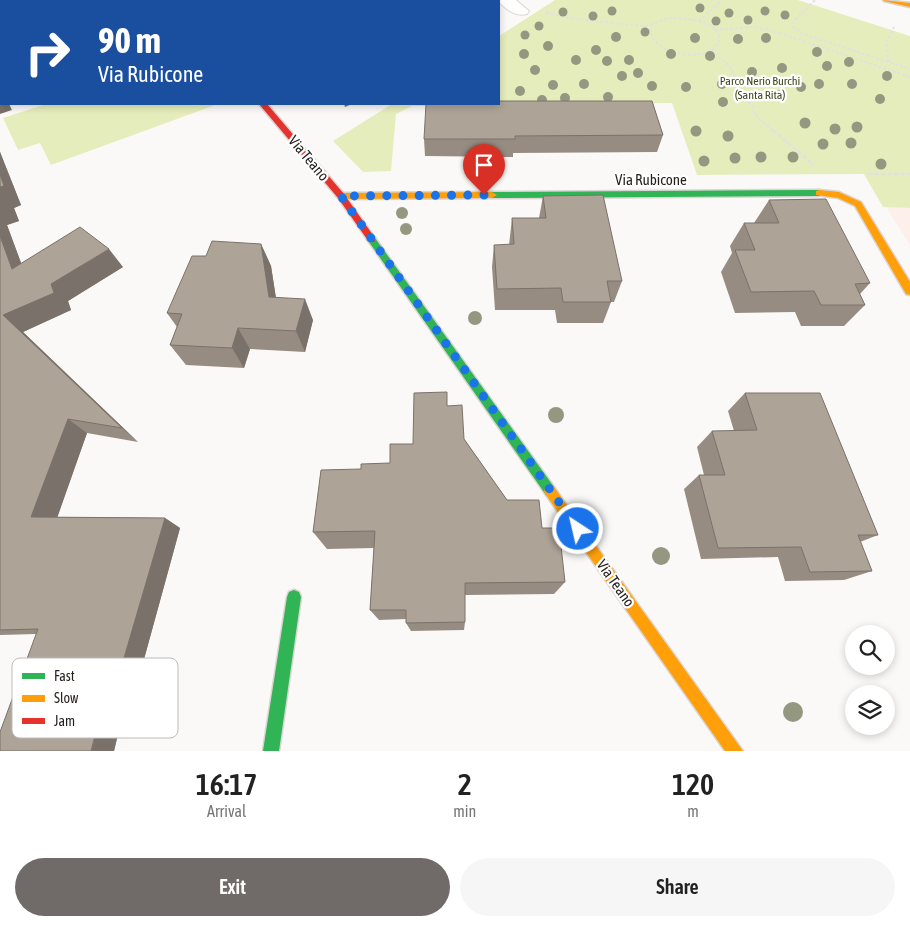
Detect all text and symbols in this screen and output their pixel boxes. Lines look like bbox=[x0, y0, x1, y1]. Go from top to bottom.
icon: right bbox=[15, 20, 80, 85]
text: 90 m bbox=[98, 20, 161, 60]
text: Via Rubicone bbox=[98, 61, 203, 87]
park label: Parco Nerio Burchi (Santa Rita) bbox=[720, 74, 800, 102]
street label: Via Teano bbox=[285, 132, 333, 184]
pin bbox=[463, 144, 505, 195]
icon: arrive bbox=[470, 151, 498, 179]
street label: Via Rubicone bbox=[615, 171, 687, 188]
position arrow bbox=[551, 502, 603, 554]
street label: Via Teano bbox=[594, 556, 638, 610]
map controls bbox=[845, 625, 895, 735]
button: search bbox=[845, 625, 895, 675]
legend bbox=[12, 658, 178, 738]
text: Fast bbox=[54, 668, 75, 684]
button: layers bbox=[845, 685, 895, 735]
text: Slow bbox=[54, 690, 79, 706]
text: Jam bbox=[54, 713, 75, 729]
text: 16:17 bbox=[196, 767, 257, 801]
text: 2 bbox=[458, 767, 472, 801]
text: 120 bbox=[672, 767, 714, 801]
text: Arrival bbox=[207, 802, 246, 820]
text: min bbox=[453, 802, 476, 820]
text: m bbox=[687, 802, 699, 820]
button: Exit bbox=[15, 858, 450, 916]
button: Share bbox=[460, 858, 895, 916]

